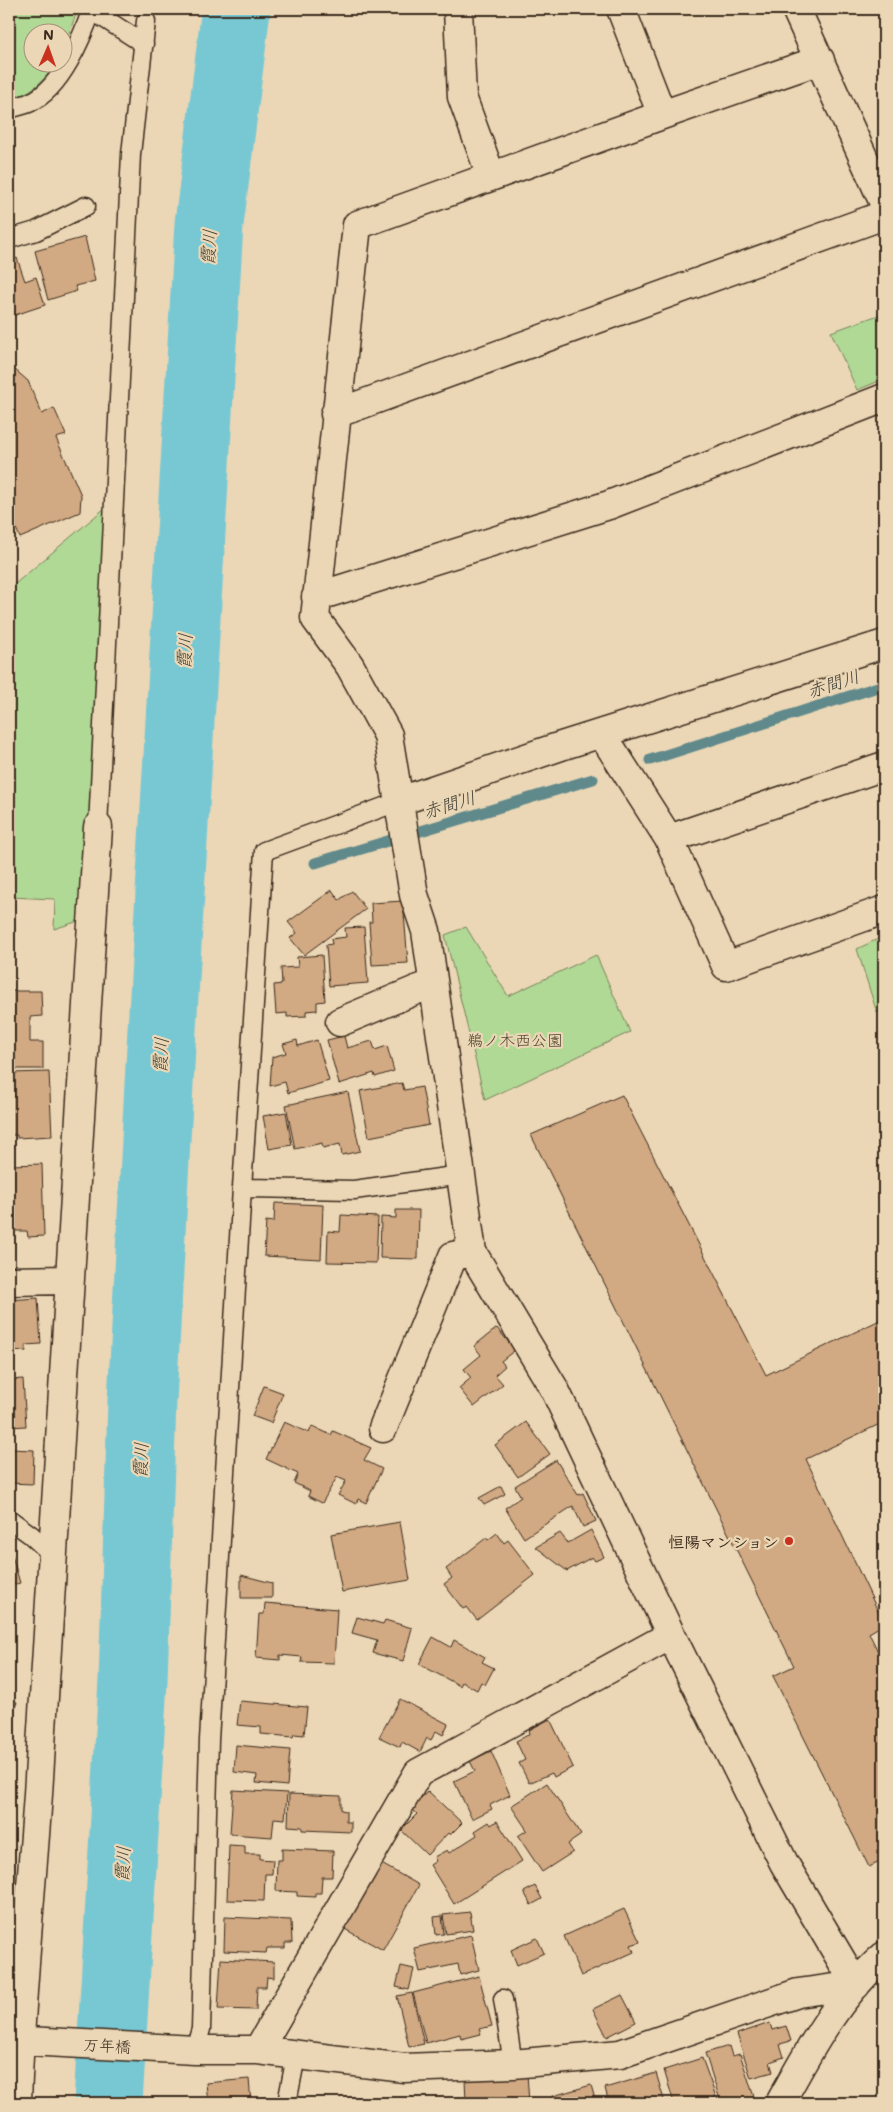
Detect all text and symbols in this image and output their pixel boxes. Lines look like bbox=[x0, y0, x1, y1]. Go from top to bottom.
north arrow bbox=[22, 22, 72, 72]
text: N bbox=[43, 25, 54, 44]
water label: 霞川 bbox=[195, 228, 221, 266]
water label: 霞川 bbox=[171, 632, 197, 670]
water label: 赤間川 bbox=[804, 663, 862, 703]
water label: 赤間川 bbox=[420, 785, 478, 823]
park label: 鵜ノ木西公園 bbox=[467, 1029, 563, 1050]
water label: 霞川 bbox=[147, 1036, 173, 1074]
water label: 霞川 bbox=[127, 1442, 153, 1478]
place label: 恒陽マンション bbox=[668, 1531, 779, 1552]
marker: 恒陽マンション bbox=[783, 1535, 795, 1547]
water label: 霞川 bbox=[109, 1845, 135, 1883]
street label: 万年橋 bbox=[82, 2033, 132, 2057]

